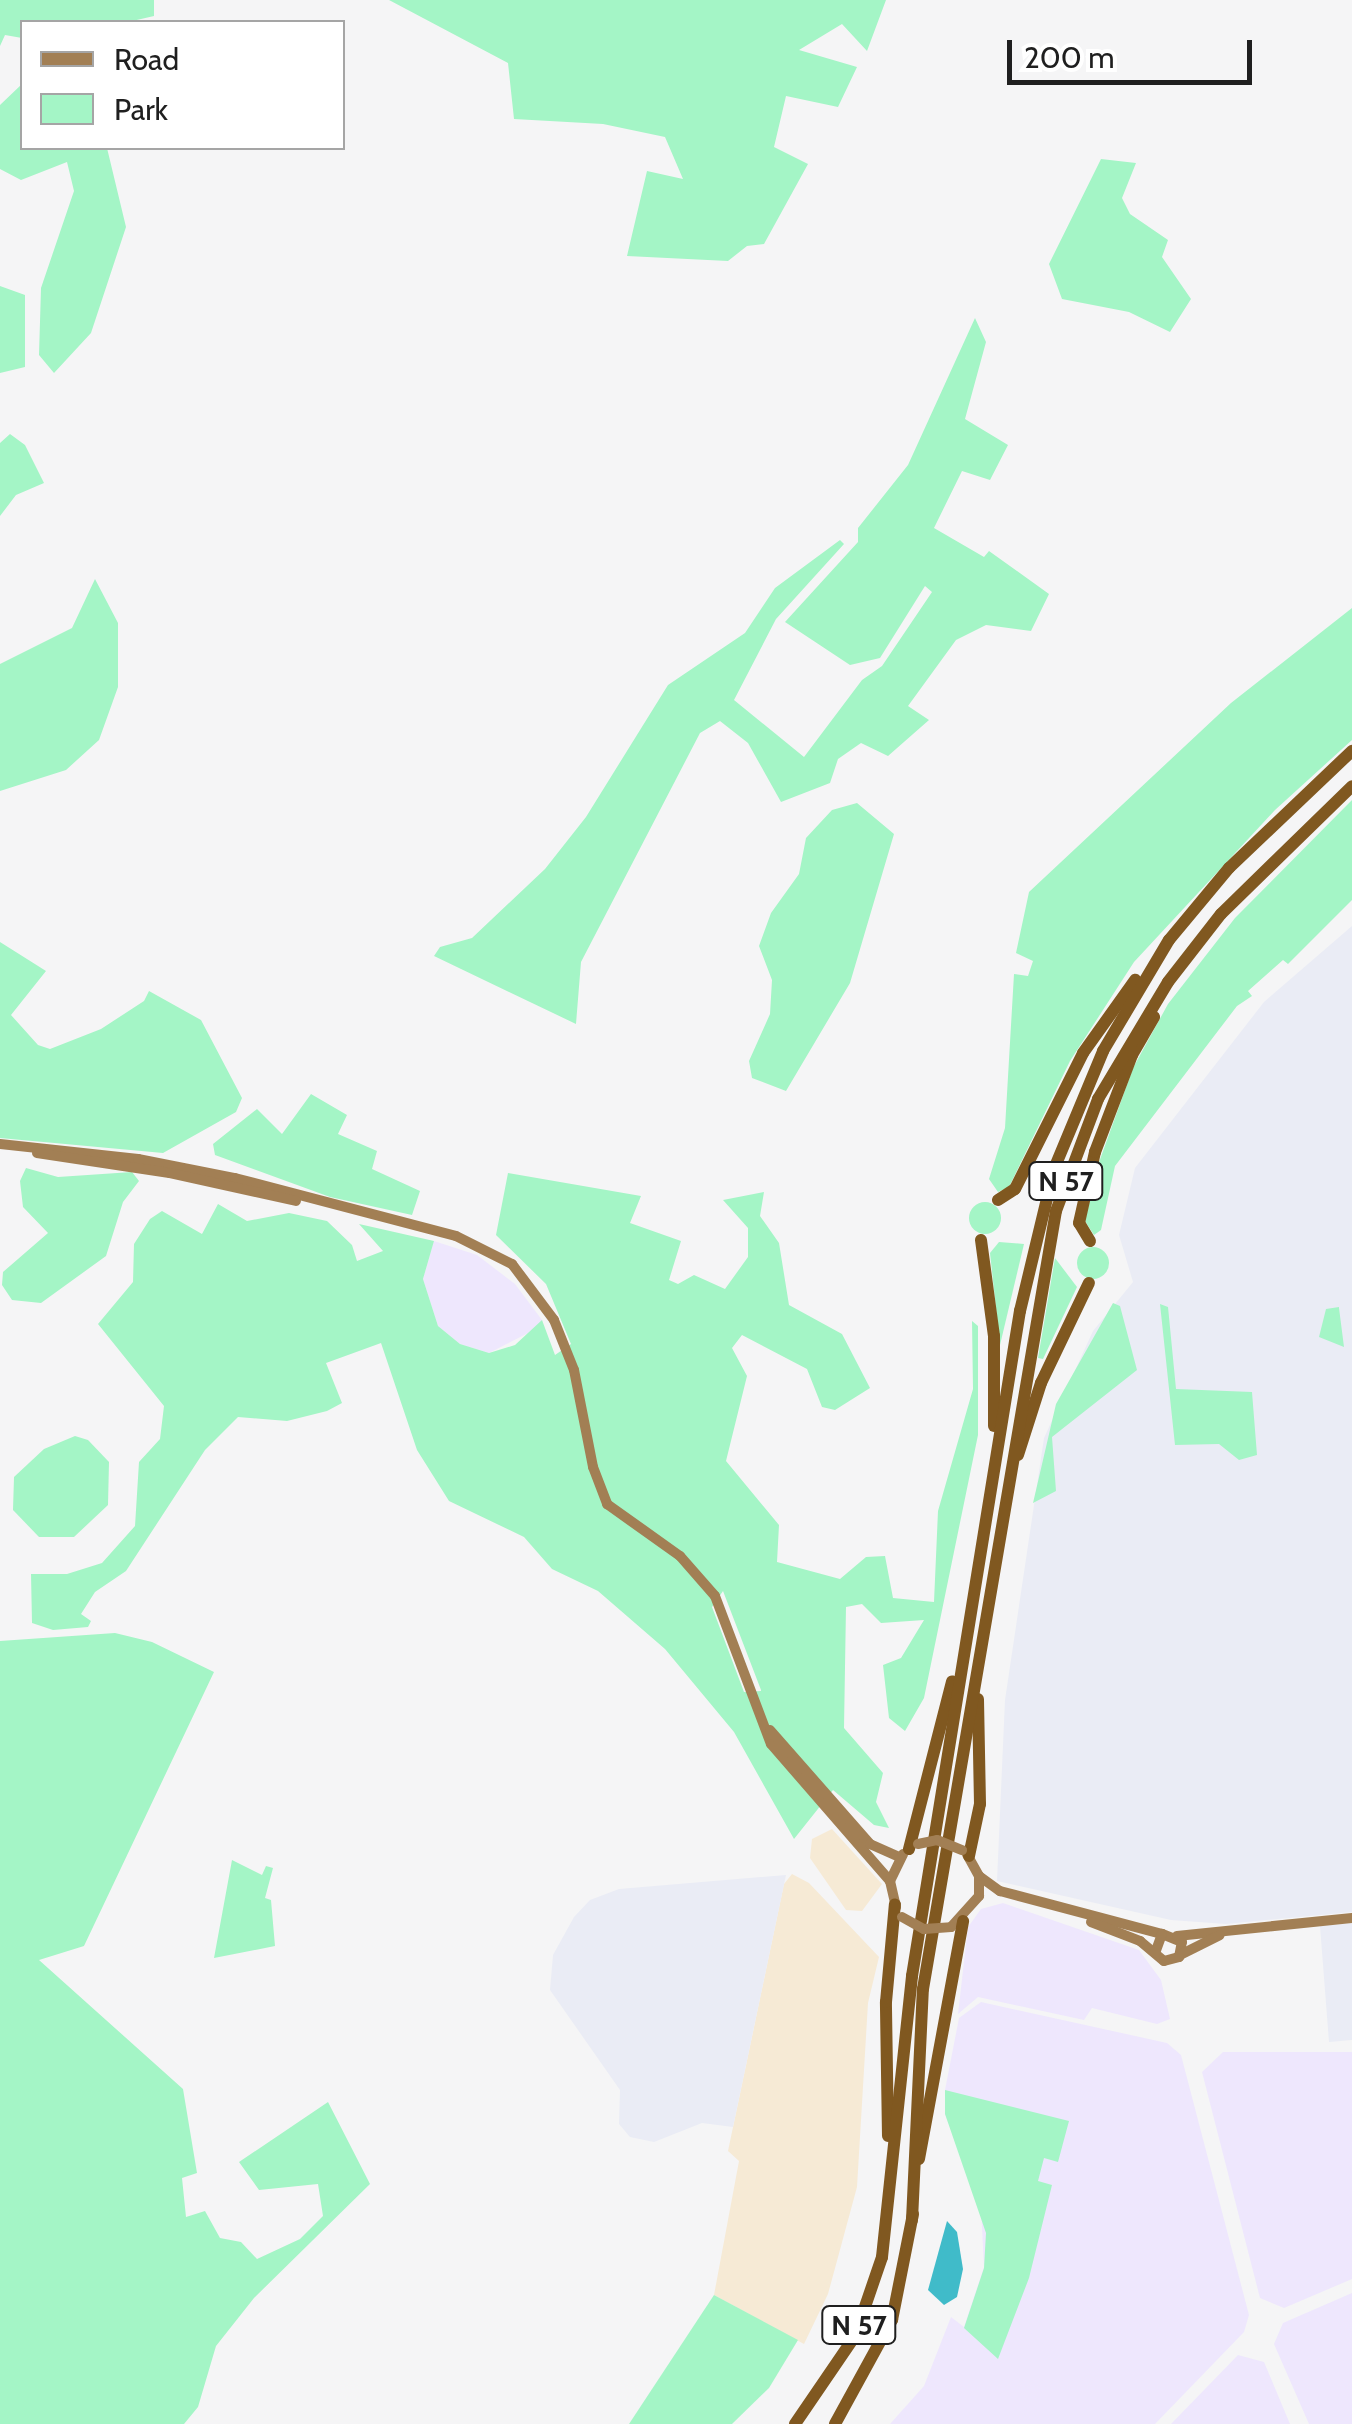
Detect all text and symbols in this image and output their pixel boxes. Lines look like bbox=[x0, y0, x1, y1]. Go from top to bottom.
legend bbox=[20, 20, 345, 150]
scale bar bbox=[1012, 20, 1257, 82]
text: 200 m bbox=[1024, 39, 1115, 76]
text: Road bbox=[114, 41, 179, 78]
text: Park bbox=[114, 91, 168, 128]
road number: N 57 bbox=[1026, 1158, 1106, 1204]
road number: N 57 bbox=[819, 2302, 899, 2348]

